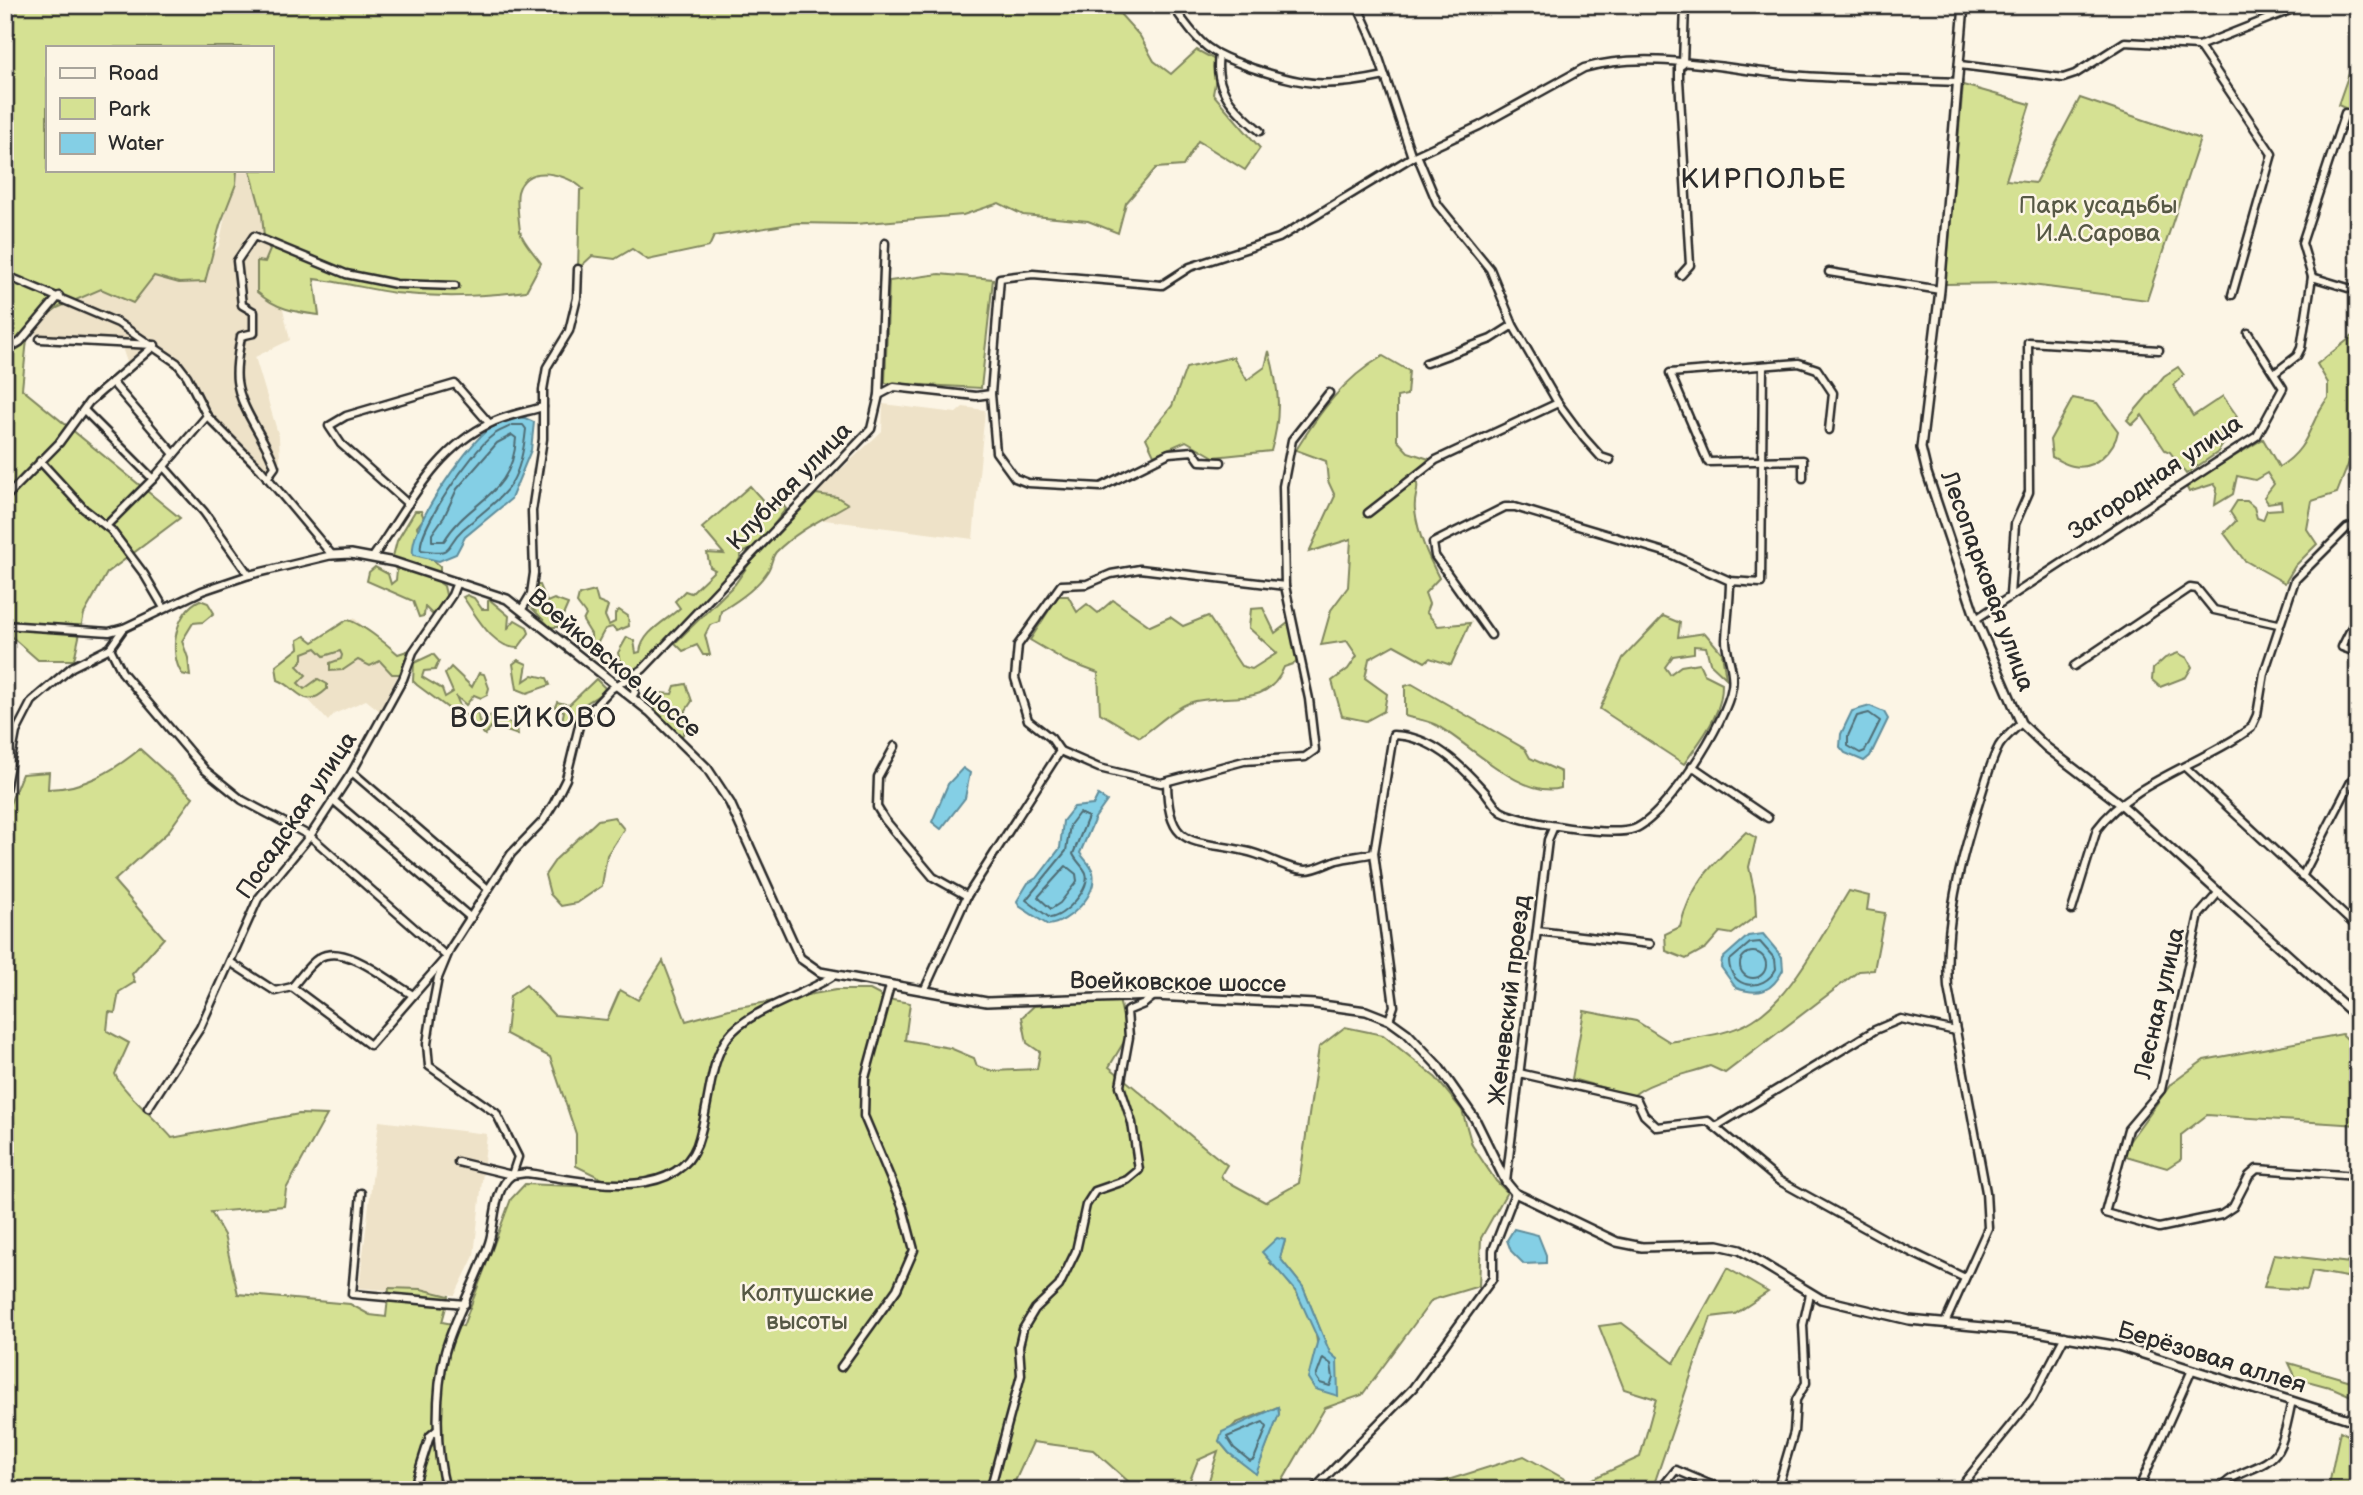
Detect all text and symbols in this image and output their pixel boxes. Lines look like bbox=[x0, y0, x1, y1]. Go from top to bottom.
legend bbox=[46, 46, 273, 172]
text: Road bbox=[108, 61, 159, 86]
text: Park bbox=[108, 97, 151, 122]
text: Water bbox=[108, 131, 164, 156]
district label: КИРПОЛЬЕ bbox=[1680, 163, 1848, 196]
park label: Парк усадьбы И.А.Сарова bbox=[2019, 191, 2177, 248]
street label: Загородная улица bbox=[2063, 408, 2248, 546]
street label: Клубная улица bbox=[721, 416, 858, 557]
street label: Лесопарковая улица bbox=[1934, 466, 2041, 695]
street label: Воейковское шоссе bbox=[522, 583, 707, 744]
district label: ВОЕЙКОВО bbox=[450, 702, 618, 735]
street label: Посадская улица bbox=[230, 726, 363, 904]
street label: Женевский проезд bbox=[1482, 893, 1537, 1107]
street label: Лесная улица bbox=[2128, 925, 2191, 1083]
street label: Воейковское шоссе bbox=[1069, 966, 1287, 999]
park label: Колтушские высоты bbox=[740, 1279, 874, 1336]
street label: Берёзовая аллея bbox=[2114, 1315, 2310, 1400]

